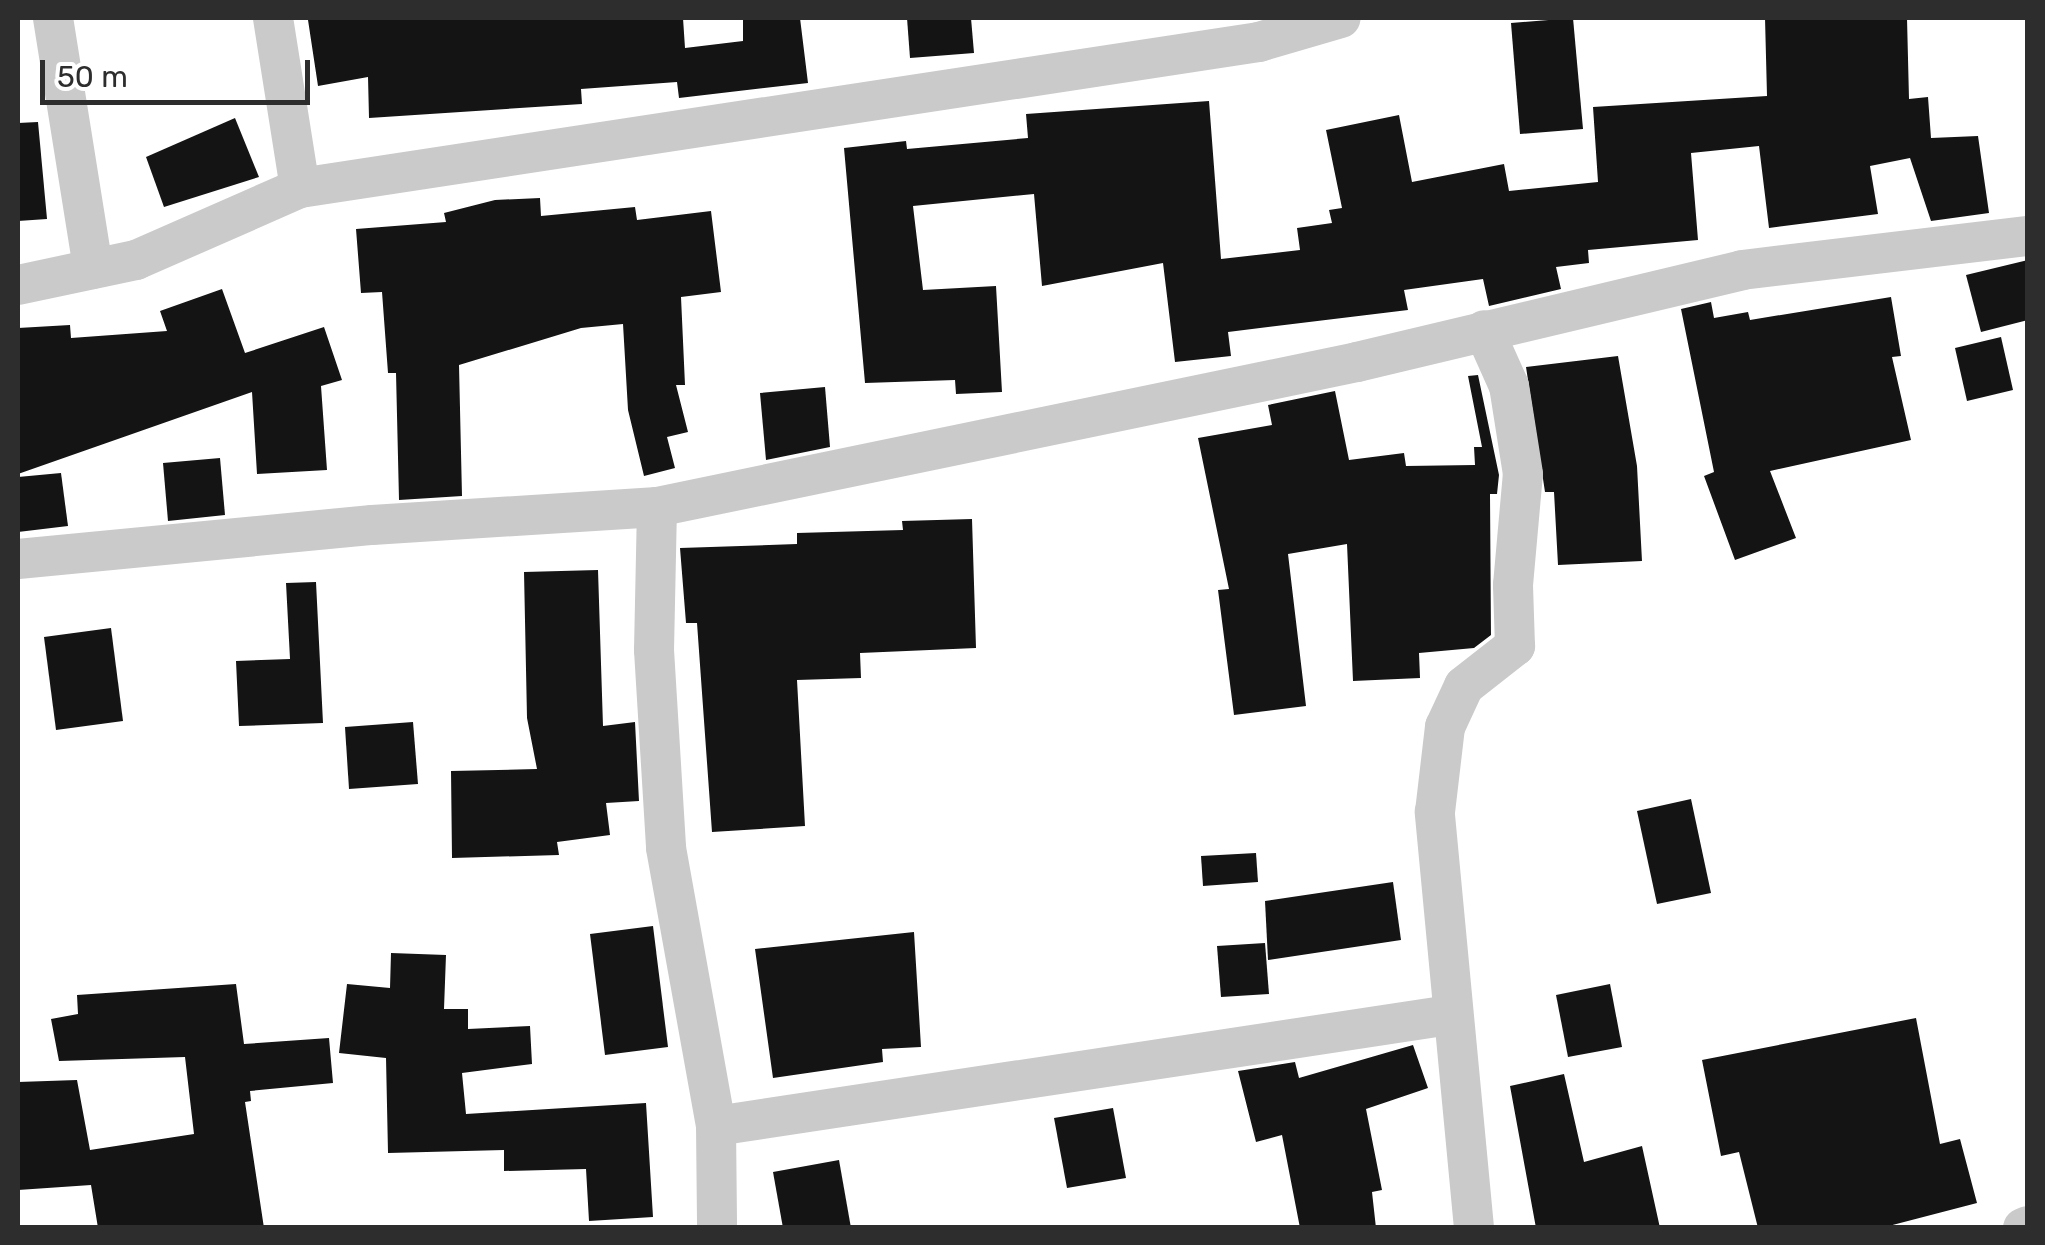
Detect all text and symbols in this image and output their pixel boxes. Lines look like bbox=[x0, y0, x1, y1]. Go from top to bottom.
scale bar bbox=[45, 40, 315, 102]
text: 50 m bbox=[57, 59, 128, 95]

